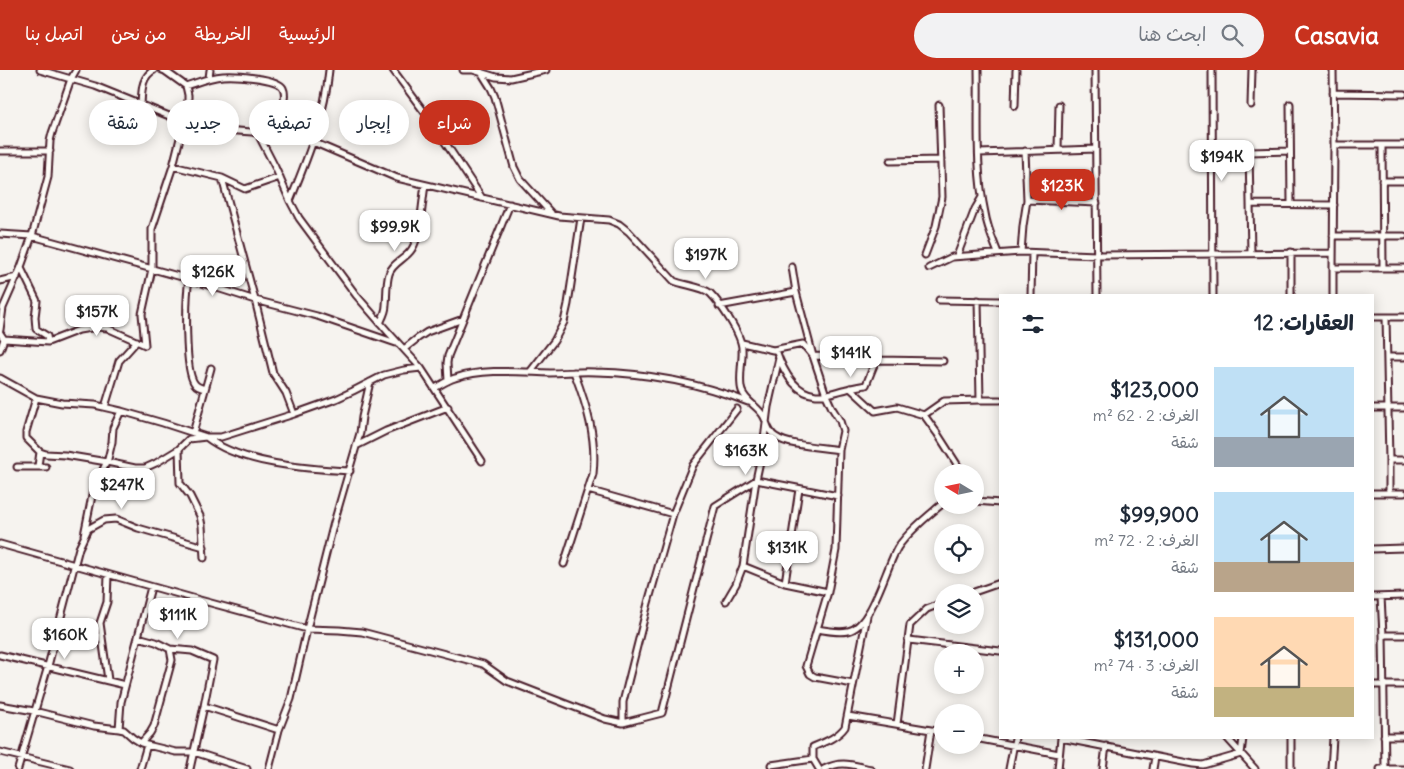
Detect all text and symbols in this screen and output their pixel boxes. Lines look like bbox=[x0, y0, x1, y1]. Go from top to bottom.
search box bbox=[914, 13, 1264, 58]
text: Casavia bbox=[1294, 20, 1379, 50]
icon: search bbox=[1218, 21, 1246, 49]
text: اتصل بنا bbox=[25, 22, 83, 45]
text: من نحن bbox=[111, 22, 167, 45]
text: الخريطة bbox=[195, 22, 251, 45]
text: الرئيسية bbox=[279, 22, 336, 45]
text: ابحث هنا bbox=[1138, 22, 1206, 46]
chip: شقة bbox=[89, 100, 157, 145]
chip: جديد bbox=[167, 100, 239, 145]
chip: تصفية bbox=[249, 100, 329, 145]
chip: إيجار bbox=[339, 100, 409, 145]
chip: شراء bbox=[419, 100, 490, 145]
pin: $194K bbox=[1187, 140, 1257, 182]
text: $194K bbox=[1200, 146, 1244, 166]
pin: $123K bbox=[1027, 168, 1097, 211]
text: $123K bbox=[1041, 175, 1083, 195]
pin: $99.9K bbox=[354, 210, 436, 252]
text: $99.9K bbox=[370, 216, 420, 236]
pin: $197K bbox=[671, 238, 741, 280]
text: $197K bbox=[685, 244, 727, 264]
pin: $126K bbox=[178, 254, 248, 297]
text: $126K bbox=[192, 261, 234, 281]
pin: $157K bbox=[62, 294, 132, 337]
text: $157K bbox=[76, 301, 118, 321]
text: العقارات: 12 bbox=[1254, 309, 1354, 336]
icon: filters bbox=[1019, 310, 1047, 338]
pin: $141K bbox=[816, 336, 886, 378]
text: $141K bbox=[831, 342, 871, 362]
text: $123,000 bbox=[1110, 376, 1199, 403]
icon: home bbox=[1254, 387, 1314, 447]
text: الغرف: 2 · 62 m² bbox=[1093, 405, 1199, 425]
text: شقة bbox=[1171, 432, 1199, 452]
pin: $163K bbox=[711, 434, 781, 476]
text: $163K bbox=[724, 440, 768, 460]
north arrow bbox=[934, 464, 984, 514]
map controls bbox=[934, 464, 984, 754]
pin: $247K bbox=[87, 468, 157, 510]
text: $247K bbox=[100, 474, 144, 494]
text: $99,900 bbox=[1120, 501, 1199, 528]
icon: home bbox=[1254, 512, 1314, 572]
button: locate bbox=[934, 524, 984, 574]
pin: $131K bbox=[752, 530, 822, 573]
text: الغرف: 2 · 72 m² bbox=[1094, 530, 1199, 550]
text: $131K bbox=[767, 537, 807, 557]
text: شقة bbox=[1171, 557, 1199, 577]
button: layers bbox=[934, 584, 984, 634]
pin: $111K bbox=[143, 598, 213, 640]
text: $111K bbox=[159, 604, 197, 624]
pin: $160K bbox=[30, 618, 100, 660]
text: $160K bbox=[43, 624, 87, 644]
text: $131,000 bbox=[1113, 626, 1199, 653]
icon: home bbox=[1254, 637, 1314, 697]
button: + bbox=[934, 644, 984, 694]
text: الغرف: 3 · 74 m² bbox=[1094, 655, 1199, 675]
text: شقة bbox=[1171, 682, 1199, 702]
button: − bbox=[934, 704, 984, 754]

